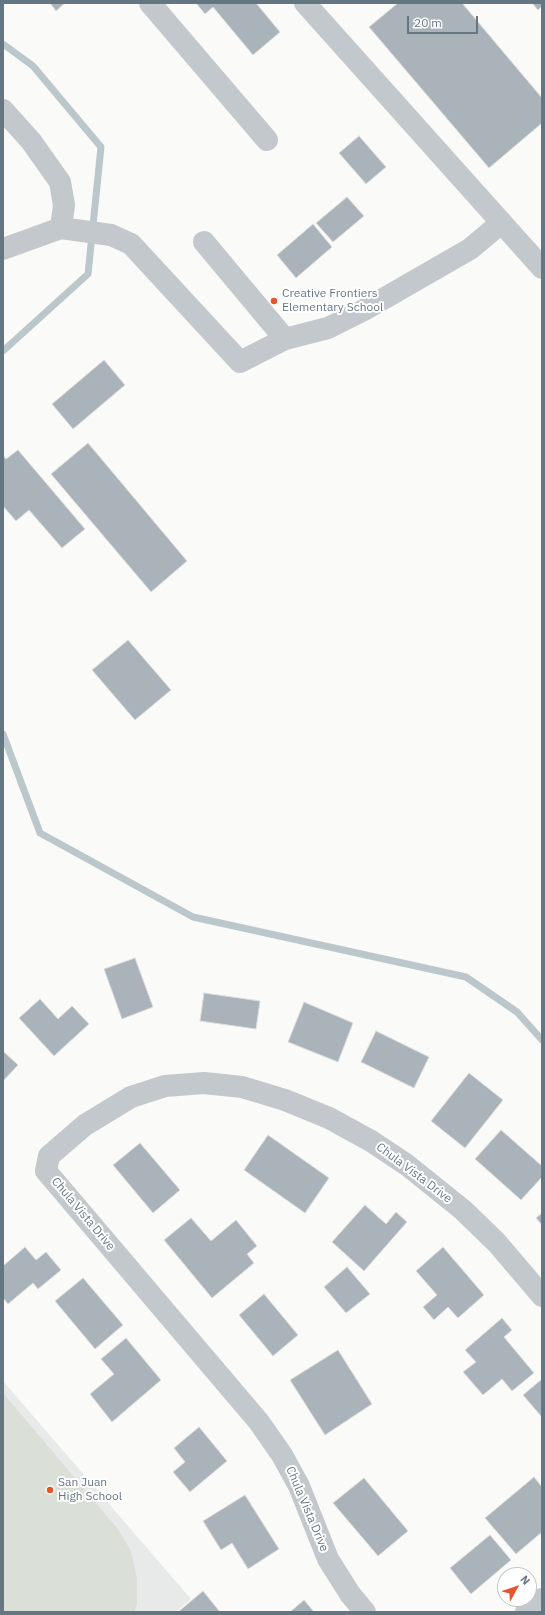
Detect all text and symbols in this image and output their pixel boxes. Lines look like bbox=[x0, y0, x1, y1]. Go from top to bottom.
scale bar bbox=[409, 8, 480, 34]
text: 20 m bbox=[414, 15, 442, 30]
place label: Creative Frontiers Elementary School bbox=[282, 287, 383, 315]
marker: Creative Frontiers Elementary School bbox=[269, 296, 279, 306]
street label: Chula Vista Drive bbox=[373, 1140, 455, 1206]
street label: Chula Vista Drive bbox=[48, 1175, 118, 1253]
street label: Chula Vista Drive bbox=[283, 1464, 331, 1554]
place label: San Juan High School bbox=[58, 1476, 122, 1504]
marker: San Juan High School bbox=[45, 1485, 55, 1495]
north arrow bbox=[497, 1567, 537, 1607]
text: N bbox=[518, 1572, 533, 1587]

